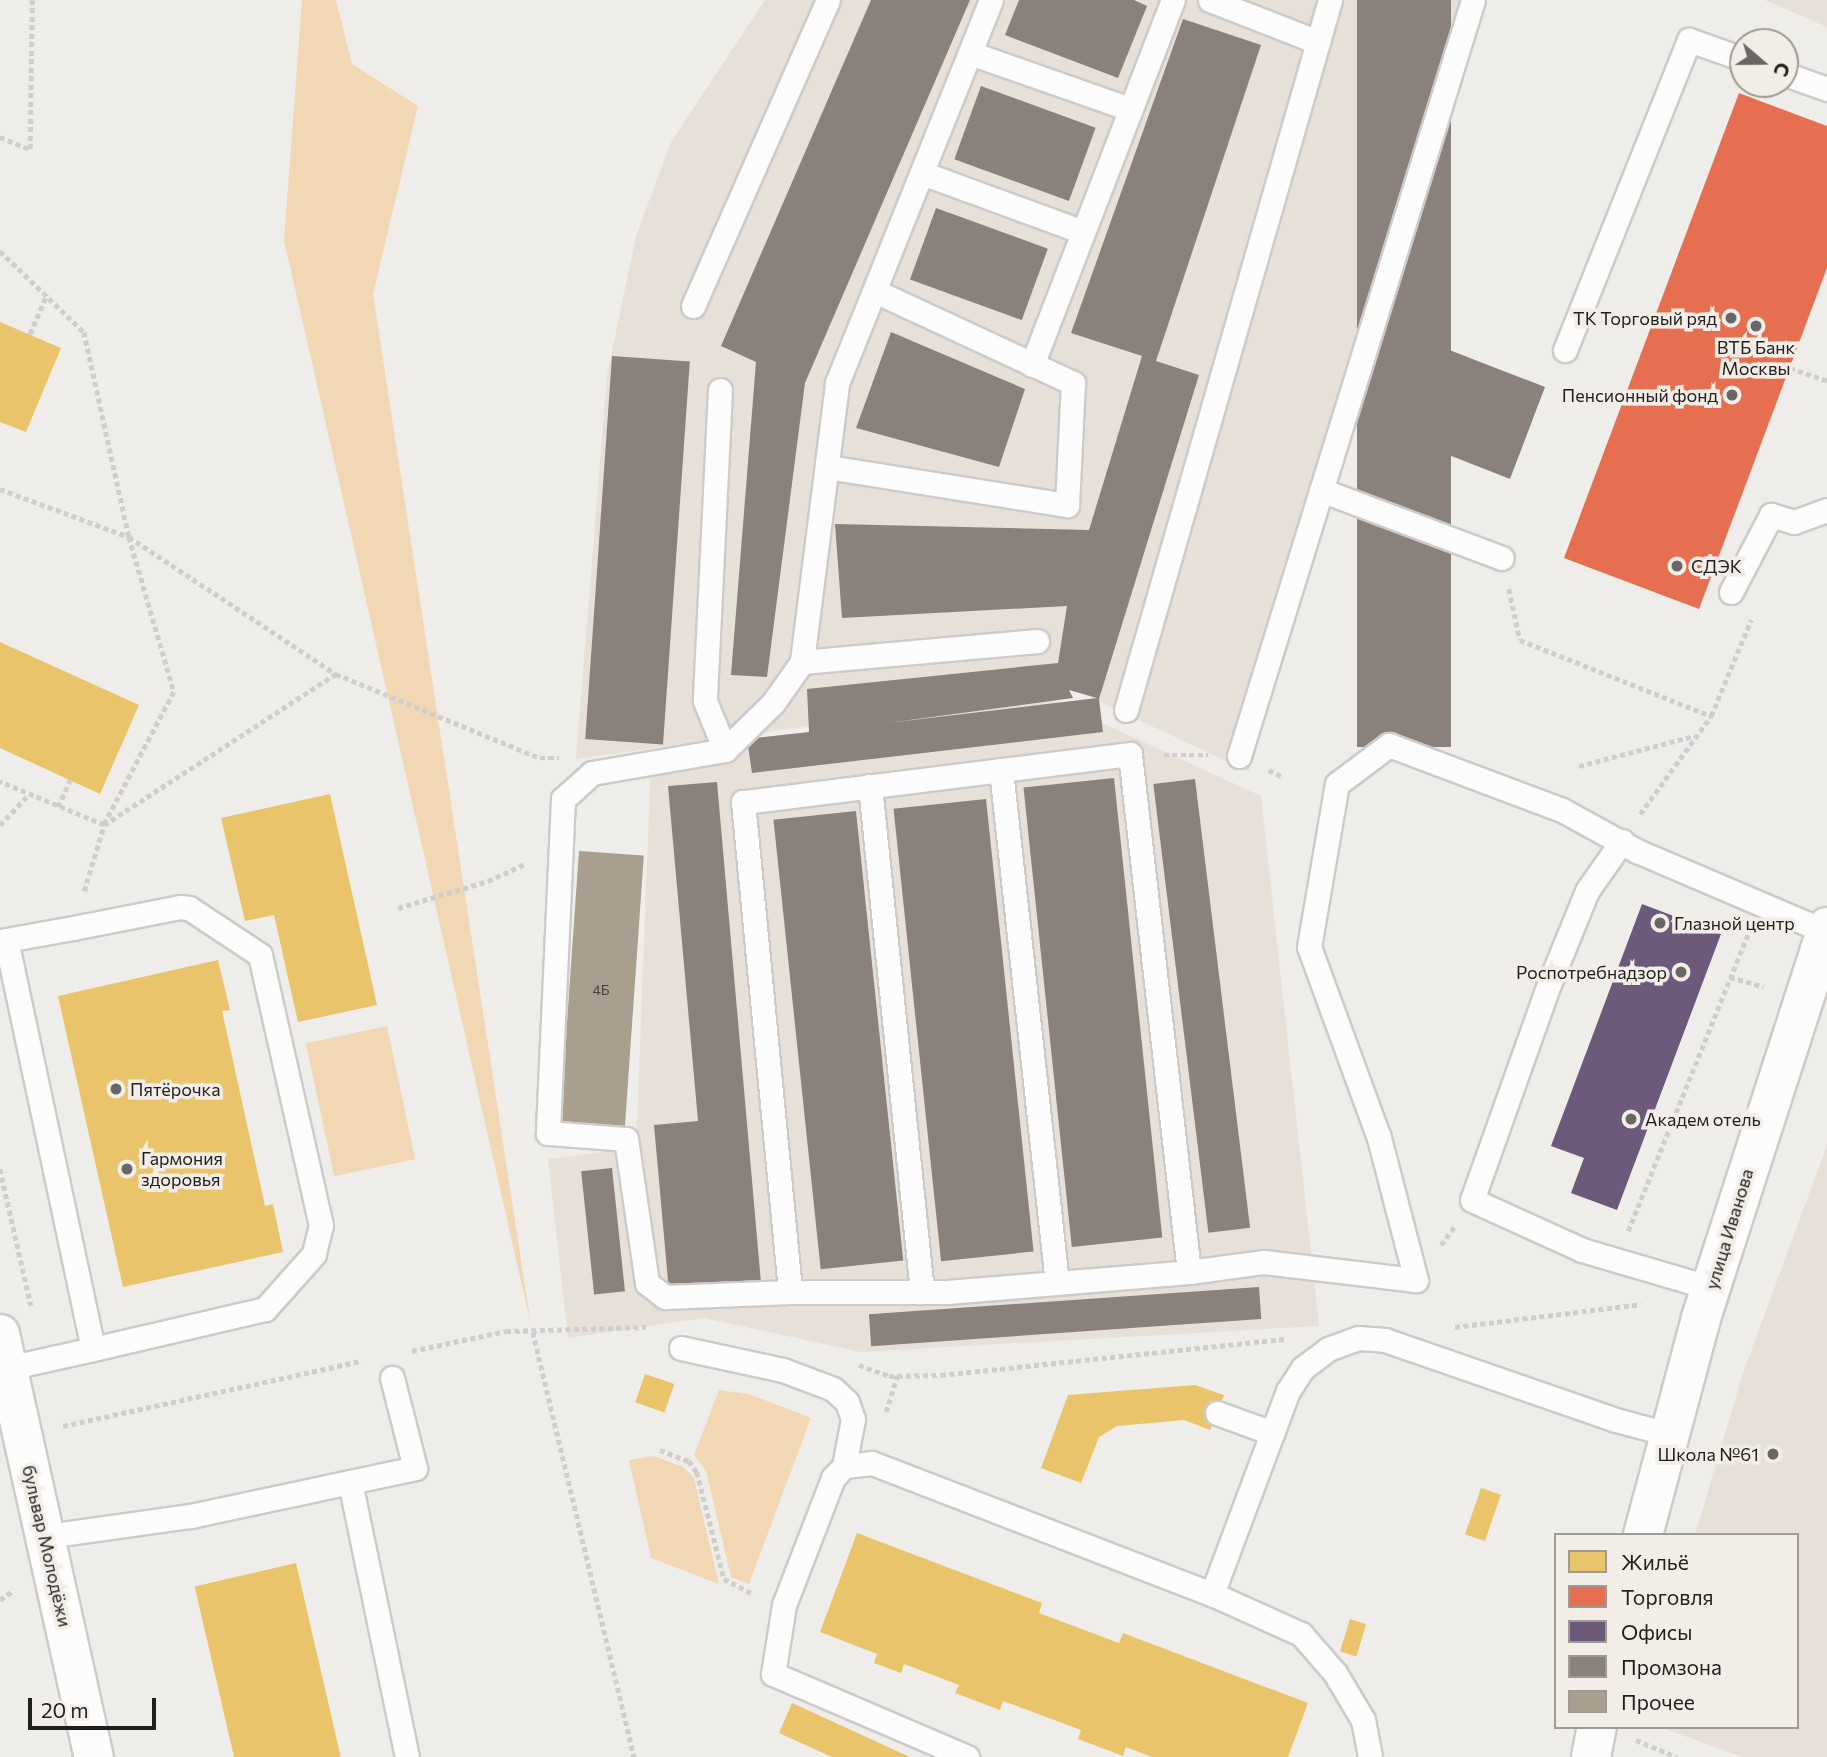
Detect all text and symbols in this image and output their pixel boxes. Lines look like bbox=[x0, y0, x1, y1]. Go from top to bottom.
north arrow bbox=[1729, 28, 1799, 98]
text: С bbox=[1769, 60, 1795, 80]
place label: ТК Торговый ряд bbox=[1573, 307, 1717, 329]
marker: ТК Торговый ряд bbox=[1723, 310, 1739, 326]
marker: ВТБ Банк Москвы bbox=[1748, 318, 1764, 334]
place label: ВТБ Банк Москвы bbox=[1717, 337, 1795, 380]
place label: Пенсионный фонд bbox=[1562, 384, 1718, 406]
marker: Пенсионный фонд bbox=[1724, 387, 1740, 403]
place label: СДЭК bbox=[1691, 555, 1742, 577]
marker: СДЭК bbox=[1669, 558, 1685, 574]
place label: Глазной центр bbox=[1674, 912, 1795, 934]
marker: Глазной центр bbox=[1652, 915, 1668, 931]
place label: Роспотребнадзор bbox=[1516, 961, 1667, 983]
marker: Роспотребнадзор bbox=[1673, 964, 1689, 980]
house number: 4Б bbox=[592, 982, 610, 998]
place label: Пятёрочка bbox=[130, 1078, 221, 1100]
marker: Пятёрочка bbox=[108, 1081, 124, 1097]
place label: Академ отель bbox=[1645, 1108, 1761, 1130]
marker: Академ отель bbox=[1623, 1111, 1639, 1127]
place label: Гармония здоровья bbox=[141, 1148, 223, 1190]
marker: Гармония здоровья bbox=[119, 1161, 135, 1177]
street label: улица Иванова bbox=[1700, 1166, 1758, 1292]
place label: Школа №61 bbox=[1657, 1443, 1759, 1465]
marker: Школа №61 bbox=[1765, 1446, 1781, 1462]
street label: бульвар Молодёжи bbox=[18, 1463, 76, 1629]
legend bbox=[1554, 1533, 1799, 1729]
text: Жильё bbox=[1621, 1549, 1689, 1574]
text: Торговля bbox=[1621, 1584, 1714, 1609]
text: Офисы bbox=[1621, 1619, 1692, 1644]
text: Промзона bbox=[1621, 1654, 1722, 1679]
scale bar bbox=[32, 1684, 159, 1728]
text: Прочее bbox=[1621, 1689, 1695, 1714]
text: 20 m bbox=[41, 1697, 89, 1722]

